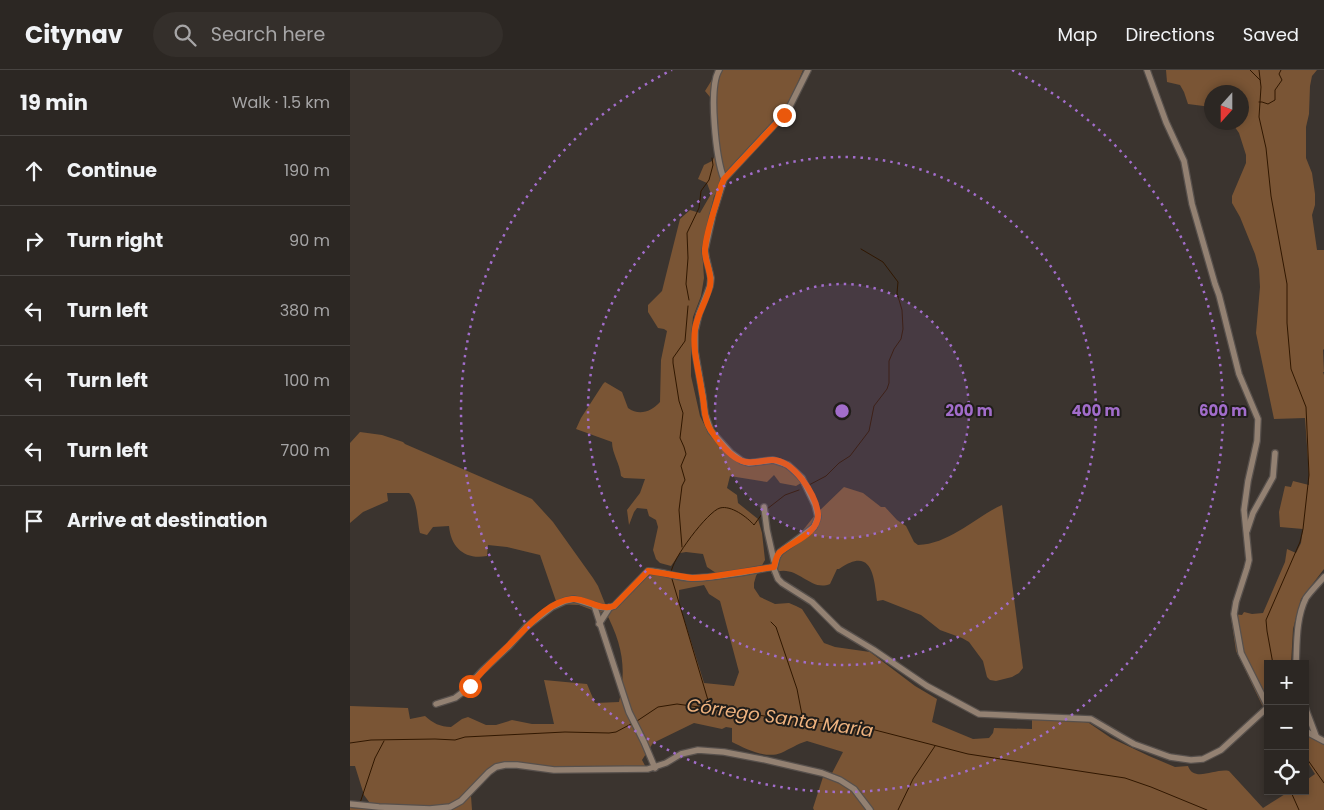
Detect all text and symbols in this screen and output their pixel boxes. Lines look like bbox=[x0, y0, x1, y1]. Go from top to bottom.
search box bbox=[153, 12, 503, 57]
text: Citynav bbox=[25, 18, 123, 51]
icon: search bbox=[171, 21, 199, 49]
text: Search here bbox=[211, 21, 325, 48]
text: Map bbox=[1058, 22, 1097, 47]
text: Directions bbox=[1125, 22, 1215, 47]
text: Saved bbox=[1243, 22, 1299, 47]
north arrow bbox=[1204, 85, 1249, 130]
text: 19 min bbox=[20, 88, 88, 117]
text: Walk · 1.5 km bbox=[232, 91, 330, 114]
route end bbox=[773, 104, 796, 127]
icon: ahead bbox=[20, 157, 48, 185]
text: Continue bbox=[67, 157, 157, 184]
text: 190 m bbox=[284, 159, 330, 182]
icon: right bbox=[20, 227, 48, 255]
text: Turn right bbox=[67, 227, 163, 254]
text: 90 m bbox=[289, 229, 330, 252]
icon: left bbox=[20, 297, 48, 325]
text: Turn left bbox=[67, 297, 148, 324]
text: 380 m bbox=[280, 299, 330, 322]
icon: left bbox=[20, 367, 48, 395]
text: Turn left bbox=[67, 367, 148, 394]
text: 100 m bbox=[284, 369, 330, 392]
text: 200 m bbox=[945, 400, 993, 421]
text: 400 m bbox=[1072, 400, 1121, 421]
text: 600 m bbox=[1199, 400, 1247, 421]
centre of rings bbox=[833, 402, 851, 420]
icon: left bbox=[20, 437, 48, 465]
text: Turn left bbox=[67, 437, 148, 464]
text: 700 m bbox=[280, 439, 330, 462]
icon: arrive bbox=[20, 507, 48, 535]
text: Arrive at destination bbox=[67, 507, 268, 534]
map controls bbox=[1264, 660, 1309, 795]
button: + bbox=[1264, 660, 1309, 705]
route start bbox=[459, 675, 482, 698]
water label: Córrego Santa Maria bbox=[685, 692, 875, 743]
button: − bbox=[1264, 705, 1309, 750]
button: locate bbox=[1264, 750, 1309, 795]

